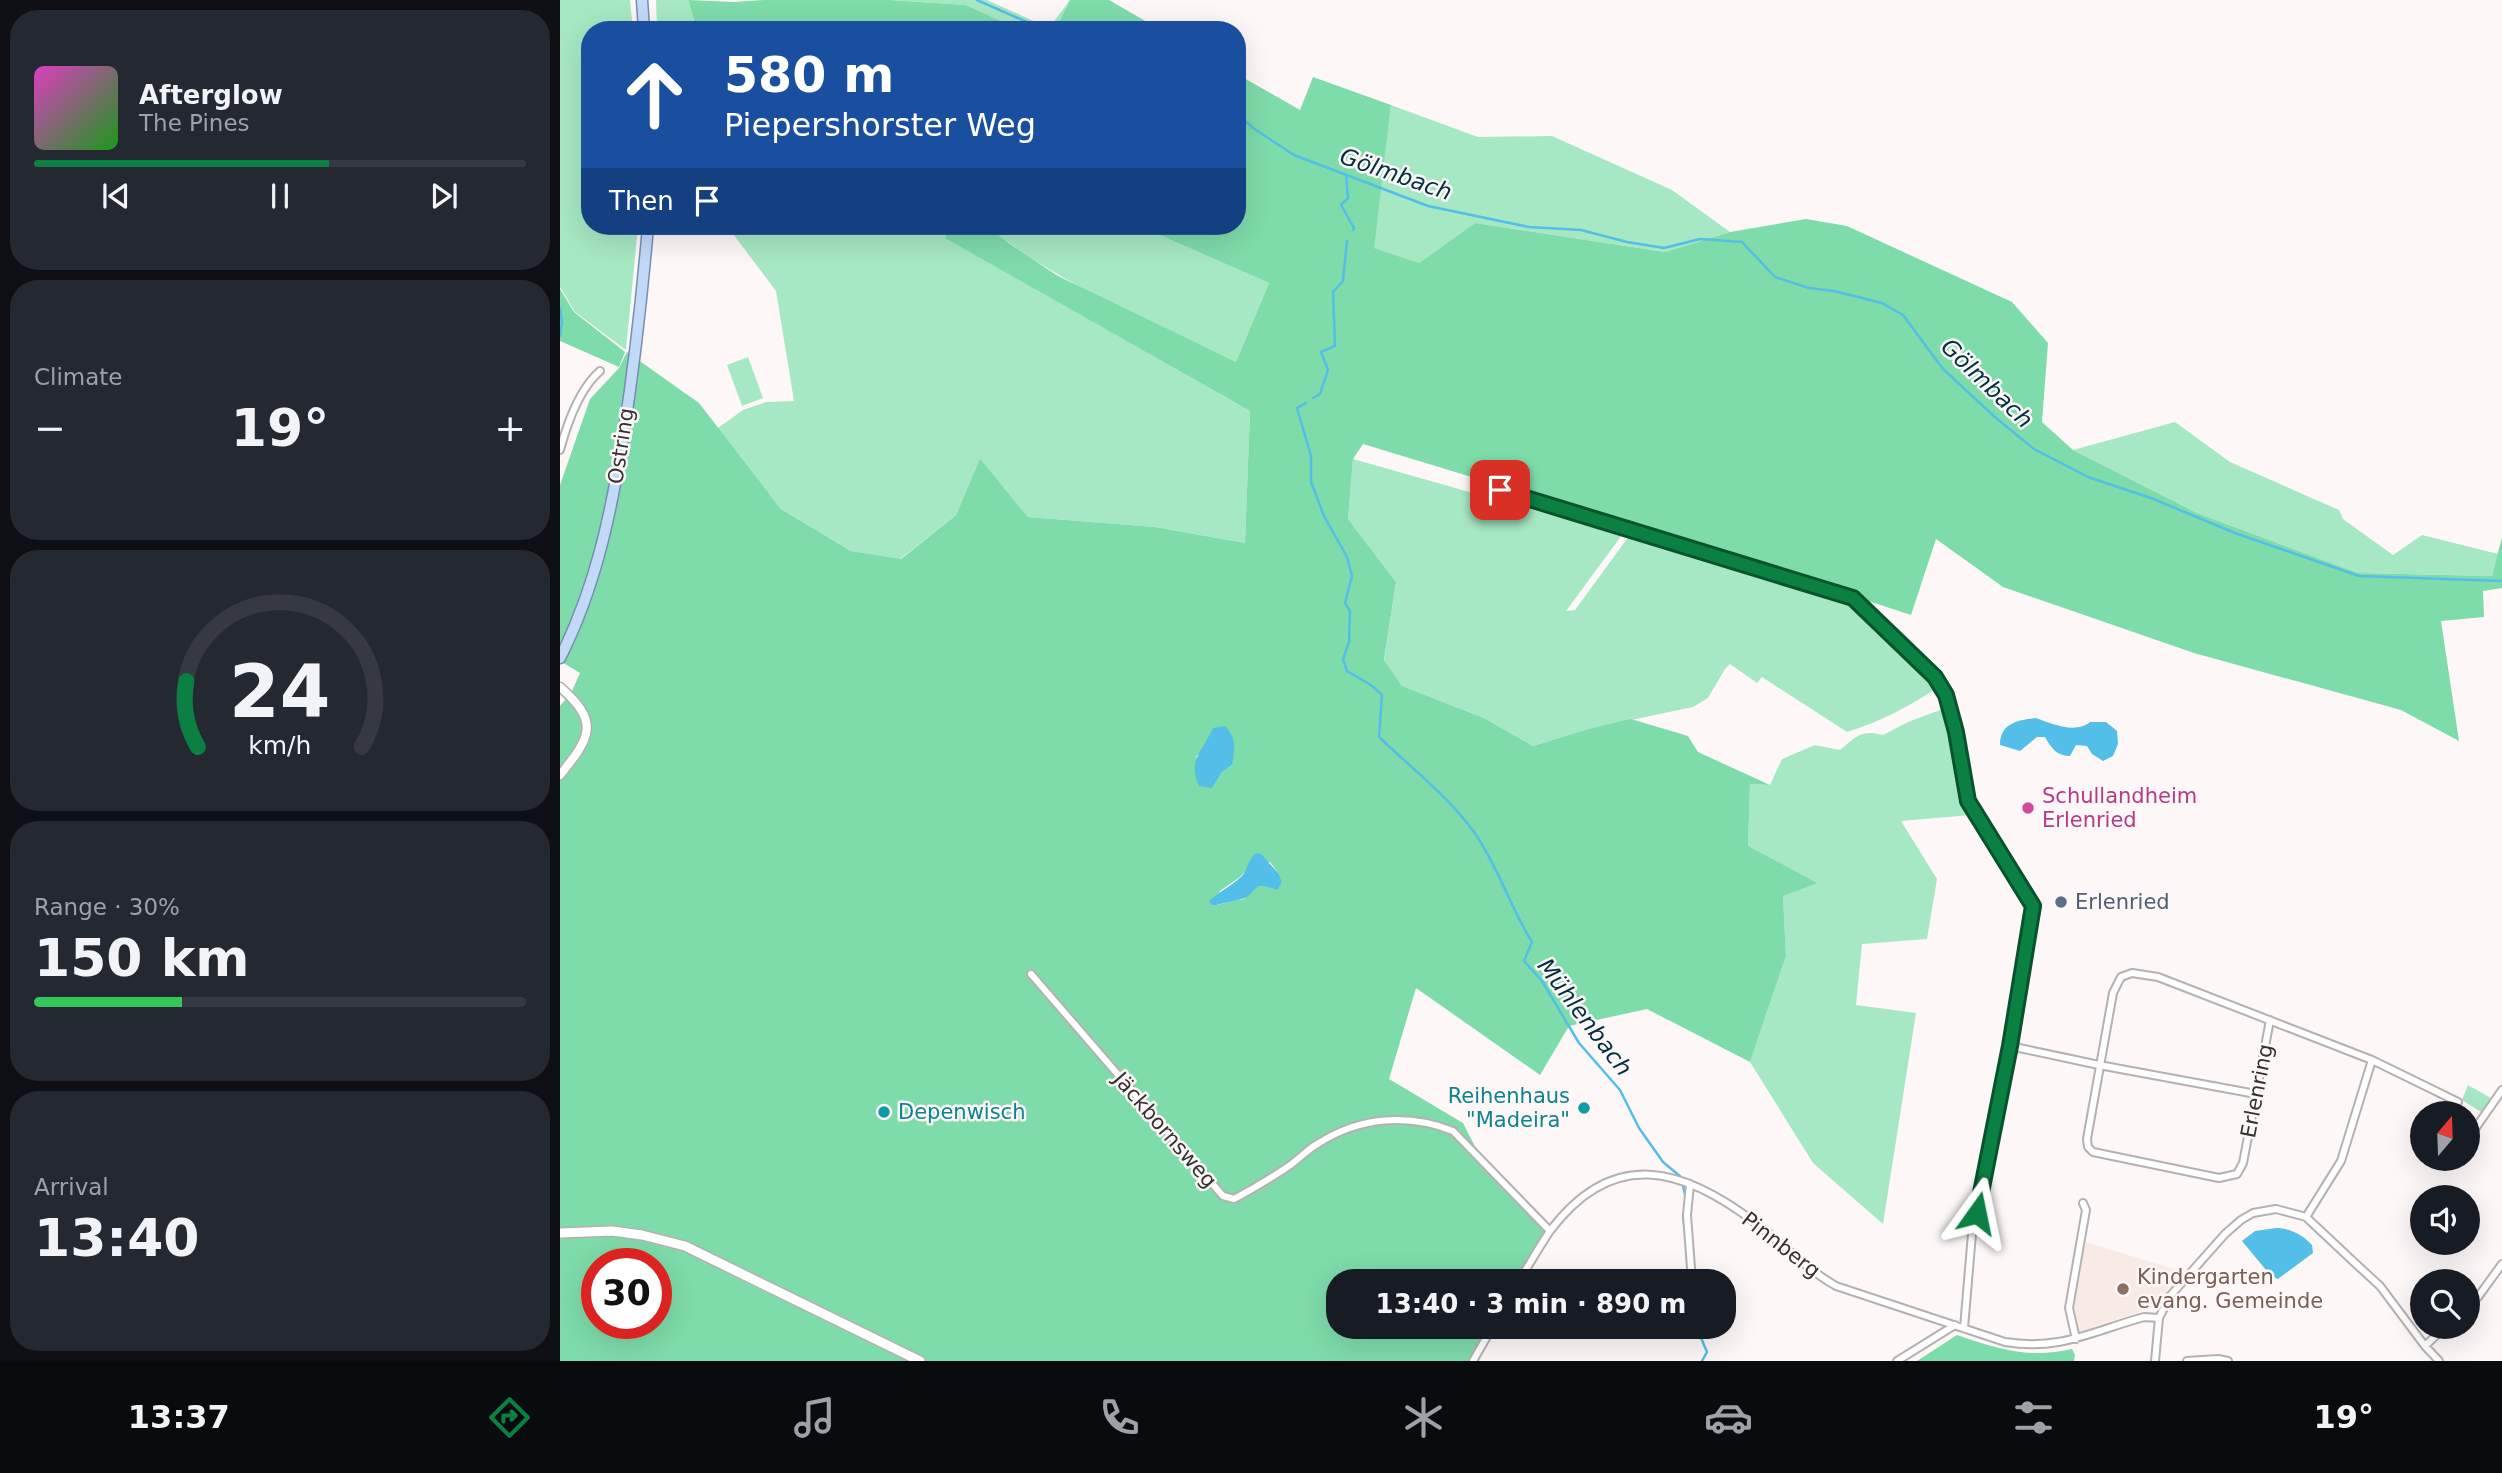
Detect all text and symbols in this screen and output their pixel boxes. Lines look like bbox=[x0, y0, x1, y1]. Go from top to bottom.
text: 580 m bbox=[724, 47, 894, 104]
icon: ahead bbox=[609, 49, 700, 140]
text: Afterglow bbox=[139, 80, 283, 110]
text: Piepershorster Weg bbox=[724, 106, 1036, 144]
text: The Pines bbox=[139, 110, 250, 136]
water label: Gölmbach bbox=[1337, 143, 1455, 205]
icon: previous bbox=[97, 177, 135, 215]
icon: pause bbox=[261, 177, 299, 215]
icon: next bbox=[425, 177, 463, 215]
icon: arrive bbox=[688, 182, 726, 220]
text: Then bbox=[609, 186, 674, 216]
water label: Gölmbach bbox=[1936, 333, 2038, 433]
text: Climate bbox=[34, 364, 123, 390]
text: 19° bbox=[231, 398, 329, 458]
text: − bbox=[34, 406, 66, 450]
text: + bbox=[494, 406, 526, 450]
street label: Ostring bbox=[603, 406, 639, 486]
pin bbox=[1470, 460, 1530, 520]
icon: arrive bbox=[1481, 471, 1519, 509]
text: 24 bbox=[229, 649, 331, 734]
text: km/h bbox=[248, 730, 312, 759]
place label: Schullandheim Erlenried bbox=[2042, 784, 2197, 832]
marker: Schullandheim Erlenried bbox=[2020, 800, 2036, 816]
place label: Erlenried bbox=[2075, 890, 2170, 914]
text: Range · 30% bbox=[34, 894, 180, 920]
marker: Erlenried bbox=[2053, 894, 2069, 910]
text: 150 km bbox=[34, 928, 249, 988]
water label: Mühlenbach bbox=[1532, 953, 1638, 1081]
street label: Erlenring bbox=[2236, 1042, 2278, 1140]
street label: Jäckbornsweg bbox=[1107, 1066, 1222, 1193]
place label: Reihenhaus "Madeira" bbox=[1448, 1084, 1570, 1132]
place label: Depenwisch bbox=[898, 1100, 1025, 1124]
marker: Reihenhaus "Madeira" bbox=[1576, 1100, 1592, 1116]
north arrow bbox=[2410, 1101, 2480, 1171]
map controls bbox=[2410, 1101, 2480, 1339]
marker: Depenwisch bbox=[876, 1104, 892, 1120]
text: Arrival bbox=[34, 1174, 109, 1200]
position arrow bbox=[1940, 1176, 2014, 1250]
button: sound bbox=[2410, 1185, 2480, 1255]
street label: Pinnberg bbox=[1737, 1207, 1825, 1283]
text: 13:40 bbox=[34, 1208, 200, 1268]
speed limit sign: 30 bbox=[581, 1248, 672, 1339]
place label: Kindergarten evang. Gemeinde bbox=[2137, 1265, 2323, 1313]
button: search bbox=[2410, 1269, 2480, 1339]
marker: Kindergarten evang. Gemeinde bbox=[2115, 1281, 2131, 1297]
text: 13:40 · 3 min · 890 m bbox=[1376, 1289, 1686, 1319]
icon: directions bbox=[485, 1393, 534, 1442]
icon: music bbox=[790, 1393, 839, 1442]
icon: phone bbox=[1095, 1393, 1144, 1442]
icon: climate bbox=[1399, 1393, 1448, 1442]
icon: car bbox=[1704, 1393, 1753, 1442]
icon: filters bbox=[2009, 1393, 2058, 1442]
text: 13:37 bbox=[128, 1398, 230, 1436]
text: 19° bbox=[2314, 1398, 2374, 1436]

